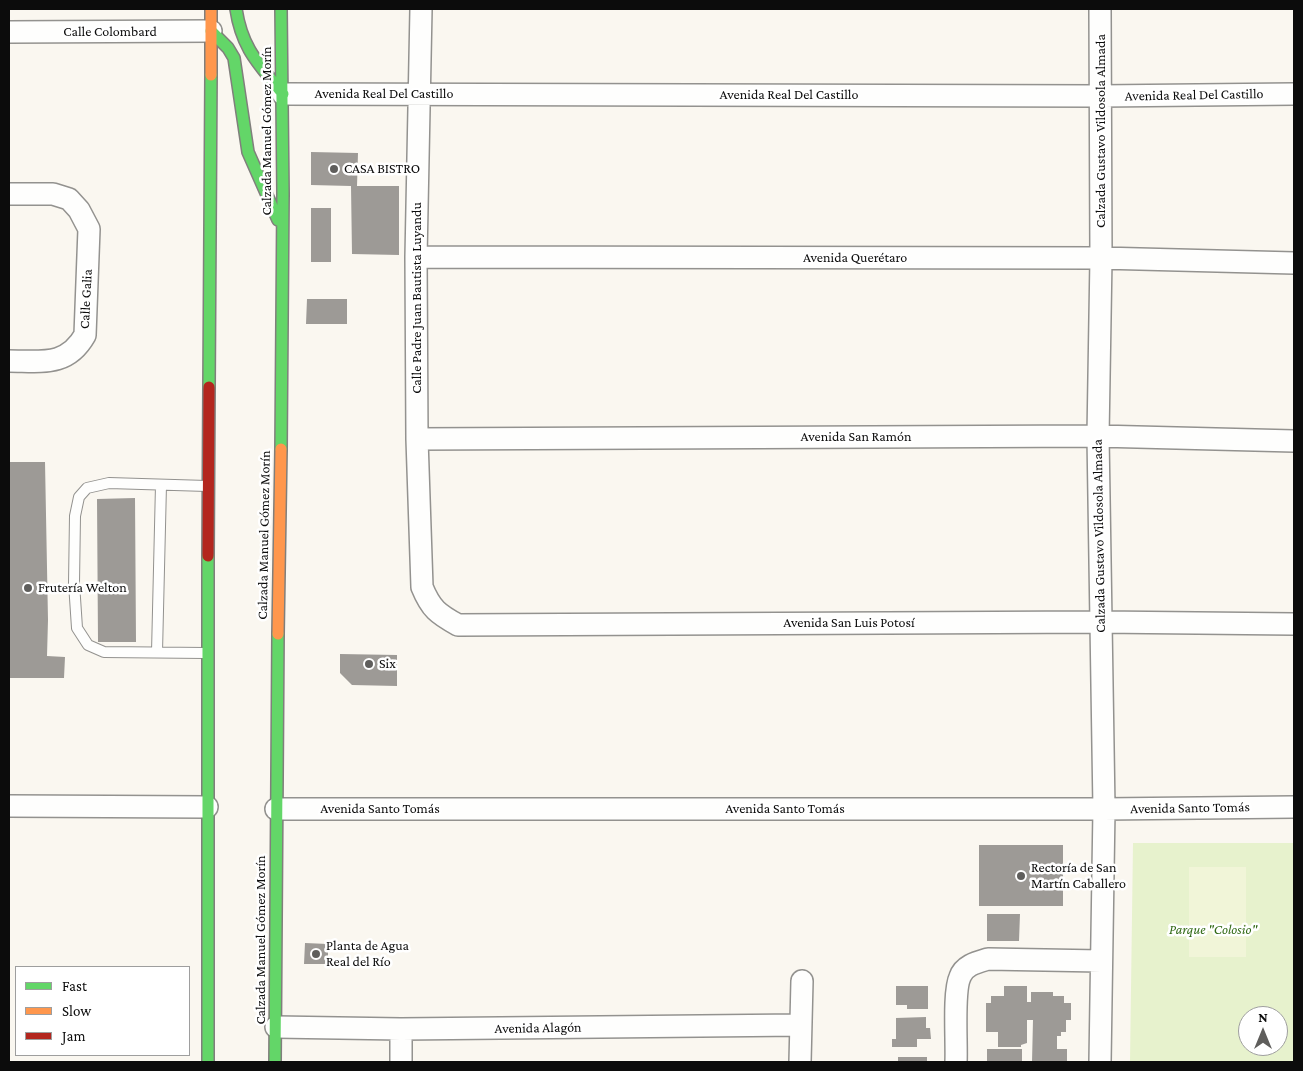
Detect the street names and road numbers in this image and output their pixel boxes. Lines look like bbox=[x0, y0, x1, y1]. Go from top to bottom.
street label: Calle Colombard bbox=[63, 24, 157, 40]
street label: Calzada Gustavo Vildosola Almada bbox=[1093, 34, 1109, 228]
street label: Calzada Manuel Gómez Morín bbox=[259, 46, 275, 216]
street label: Avenida Real Del Castillo bbox=[1124, 85, 1264, 105]
street label: Avenida Real Del Castillo bbox=[315, 86, 453, 102]
street label: Avenida Real Del Castillo bbox=[720, 87, 858, 103]
street label: Calle Padre Juan Bautista Luyandu bbox=[409, 202, 425, 394]
street label: Avenida Querétaro bbox=[803, 250, 907, 266]
street label: Calle Galia bbox=[76, 269, 96, 329]
street label: Avenida San Ramón bbox=[801, 429, 911, 445]
street label: Calzada Gustavo Vildosola Almada bbox=[1089, 439, 1109, 633]
street label: Calzada Manuel Gómez Morín bbox=[254, 450, 274, 620]
street label: Avenida San Luis Potosí bbox=[783, 615, 915, 631]
street label: Avenida Santo Tomás bbox=[1130, 799, 1250, 817]
street label: Avenida Santo Tomás bbox=[320, 801, 440, 817]
street label: Avenida Santo Tomás bbox=[725, 801, 845, 817]
street label: Calzada Manuel Gómez Morín bbox=[253, 855, 269, 1025]
street label: Avenida Alagón bbox=[494, 1019, 582, 1037]

